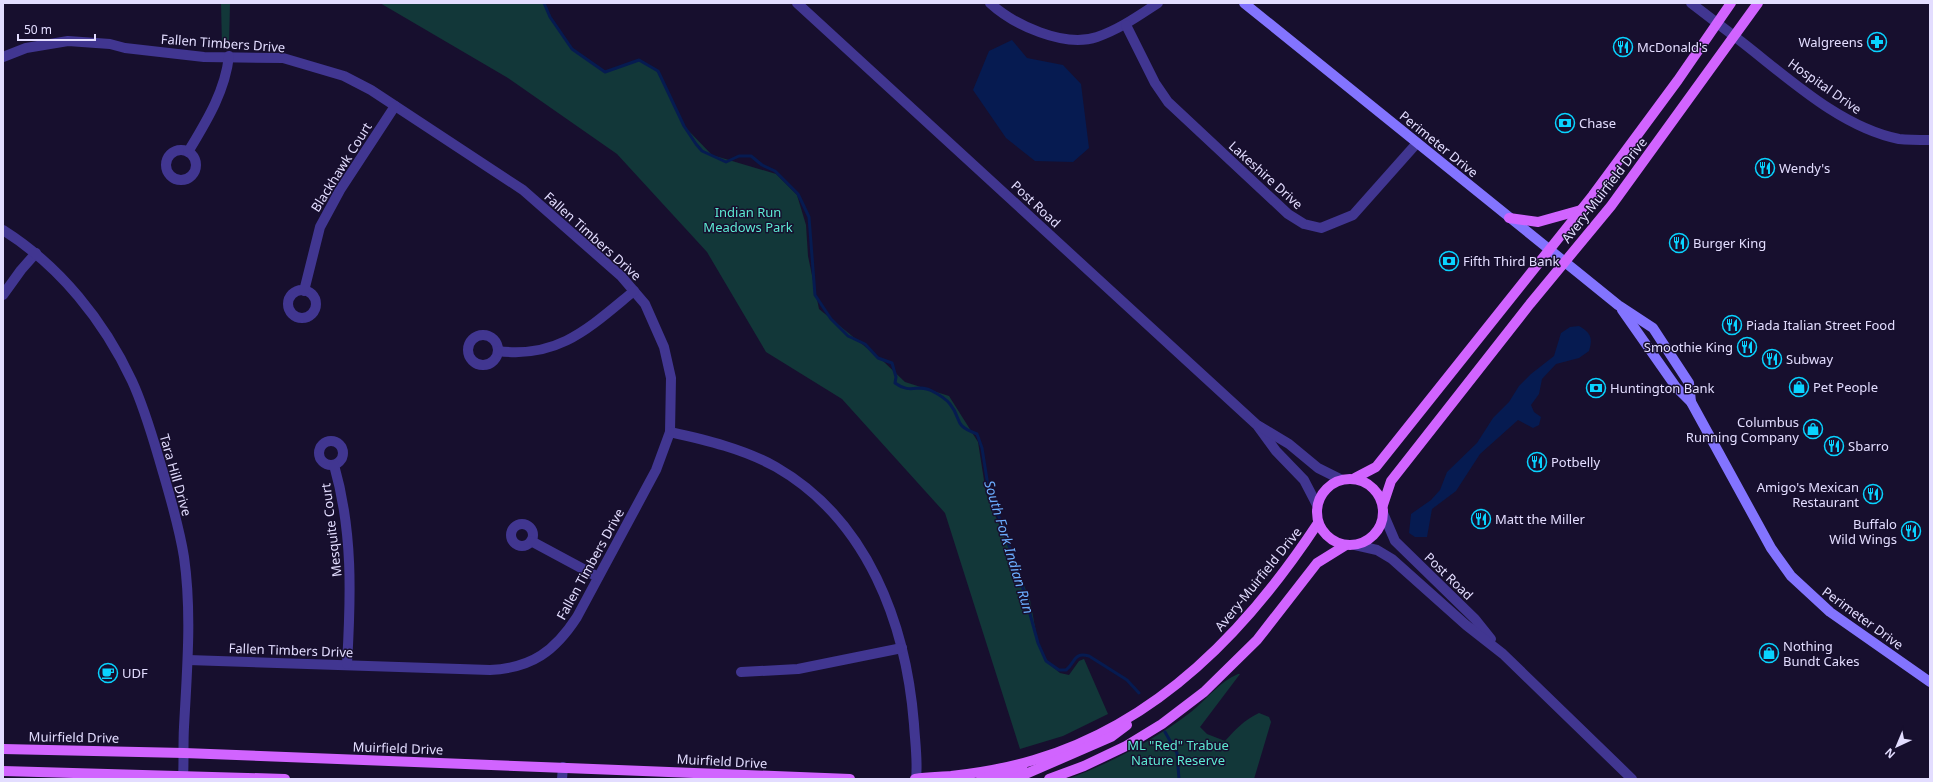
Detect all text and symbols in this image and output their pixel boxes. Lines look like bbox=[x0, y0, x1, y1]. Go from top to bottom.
scale bar bbox=[18, 16, 95, 42]
text: 50 m bbox=[24, 21, 52, 38]
street label: Fallen Timbers Drive bbox=[160, 30, 286, 56]
pharmacy icon: Walgreens bbox=[1866, 31, 1888, 53]
place label: Walgreens bbox=[1798, 33, 1863, 51]
restaurant icon: McDonald's bbox=[1612, 36, 1634, 58]
place label: McDonald's bbox=[1637, 38, 1708, 56]
street label: Hospital Drive bbox=[1785, 54, 1865, 118]
street label: Perimeter Drive bbox=[1396, 107, 1482, 181]
bank icon: Chase bbox=[1554, 112, 1576, 134]
place label: Chase bbox=[1579, 114, 1616, 132]
street label: Blackhawk Court bbox=[306, 119, 376, 215]
street label: Avery-Muirfield Drive bbox=[1557, 134, 1651, 246]
street label: Lakeshire Drive bbox=[1225, 137, 1307, 213]
restaurant icon: Wendy's bbox=[1754, 157, 1776, 179]
place label: Wendy's bbox=[1779, 159, 1830, 177]
street label: Post Road bbox=[1007, 177, 1065, 231]
street label: Fallen Timbers Drive bbox=[541, 188, 645, 284]
park label: Indian Run Meadows Park bbox=[703, 203, 793, 236]
restaurant icon: Burger King bbox=[1668, 232, 1690, 254]
place label: Burger King bbox=[1693, 234, 1766, 252]
bank icon: Fifth Third Bank bbox=[1438, 250, 1460, 272]
place label: Fifth Third Bank bbox=[1463, 252, 1560, 270]
restaurant icon: Piada Italian Street Food bbox=[1721, 314, 1743, 336]
place label: Piada Italian Street Food bbox=[1746, 316, 1895, 334]
restaurant icon: Smoothie King bbox=[1736, 336, 1758, 358]
place label: Smoothie King bbox=[1644, 338, 1733, 356]
restaurant icon: Subway bbox=[1761, 348, 1783, 370]
place label: Subway bbox=[1786, 350, 1833, 368]
shop icon: Pet People bbox=[1788, 376, 1810, 398]
bank icon: Huntington Bank bbox=[1585, 377, 1607, 399]
place label: Pet People bbox=[1813, 378, 1878, 396]
place label: Huntington Bank bbox=[1610, 379, 1715, 397]
place label: Columbus Running Company bbox=[1686, 413, 1799, 446]
shop icon: Columbus Running Company bbox=[1802, 418, 1824, 440]
street label: Tara Hill Drive bbox=[156, 432, 196, 518]
restaurant icon: Sbarro bbox=[1823, 435, 1845, 457]
place label: Sbarro bbox=[1848, 437, 1889, 455]
restaurant icon: Potbelly bbox=[1526, 451, 1548, 473]
place label: Potbelly bbox=[1551, 453, 1600, 471]
water label: South Fork Indian Run bbox=[980, 478, 1039, 616]
place label: Amigo's Mexican Restaurant bbox=[1757, 478, 1859, 511]
street label: Mesquite Court bbox=[316, 482, 346, 578]
restaurant icon: Amigo's Mexican Restaurant bbox=[1862, 483, 1884, 505]
street label: Fallen Timbers Drive bbox=[552, 505, 628, 623]
restaurant icon: Matt the Miller bbox=[1470, 508, 1492, 530]
place label: Matt the Miller bbox=[1495, 510, 1585, 528]
place label: Buffalo Wild Wings bbox=[1829, 515, 1897, 548]
restaurant icon: Buffalo Wild Wings bbox=[1900, 520, 1922, 542]
street label: Avery-Muirfield Drive bbox=[1210, 523, 1306, 635]
street label: Post Road bbox=[1421, 548, 1477, 604]
street label: Perimeter Drive bbox=[1819, 582, 1907, 654]
place label: Nothing Bundt Cakes bbox=[1783, 637, 1860, 670]
street label: Fallen Timbers Drive bbox=[228, 639, 354, 661]
shop icon: Nothing Bundt Cakes bbox=[1758, 642, 1780, 664]
cafe icon: UDF bbox=[97, 662, 119, 684]
place label: UDF bbox=[122, 664, 148, 682]
north arrow bbox=[1877, 726, 1917, 766]
street label: Muirfield Drive bbox=[29, 727, 119, 747]
park label: ML "Red" Trabue Nature Reserve bbox=[1127, 736, 1229, 769]
street label: Muirfield Drive bbox=[352, 737, 444, 759]
text: N bbox=[1881, 745, 1898, 762]
street label: Muirfield Drive bbox=[676, 750, 768, 772]

